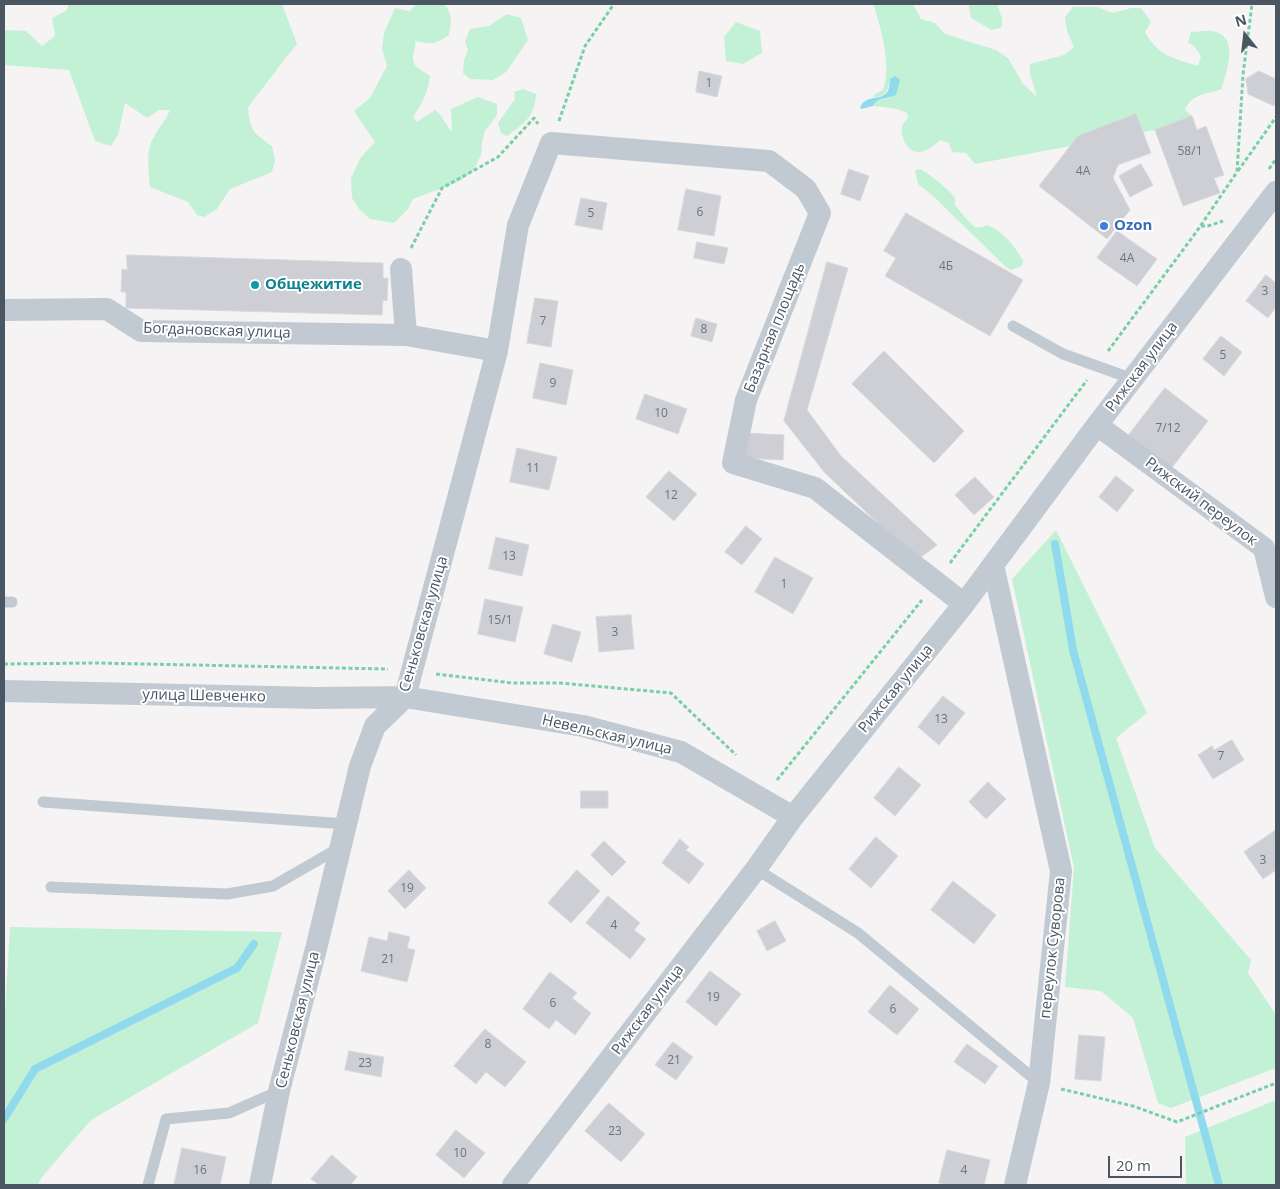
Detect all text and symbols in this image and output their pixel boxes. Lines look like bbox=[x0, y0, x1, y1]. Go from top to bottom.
text: N bbox=[1233, 9, 1249, 31]
north arrow bbox=[1220, 10, 1270, 60]
house number: 1 bbox=[706, 77, 712, 91]
house number: 58/1 bbox=[1178, 145, 1202, 159]
house number: 4А bbox=[1076, 165, 1090, 179]
house number: 6 bbox=[697, 206, 703, 220]
house number: 5 bbox=[588, 207, 594, 221]
place label: Ozon bbox=[1114, 217, 1152, 235]
marker: Ozon bbox=[1098, 220, 1110, 232]
house number: 4А bbox=[1120, 252, 1134, 266]
street label: Базарная площадь bbox=[741, 260, 809, 396]
house number: 4Б bbox=[939, 260, 953, 274]
place label: Общежитие bbox=[265, 276, 362, 294]
marker: Общежитие bbox=[249, 279, 261, 291]
house number: 3 bbox=[1262, 285, 1268, 299]
house number: 7 bbox=[540, 315, 546, 329]
street label: Рижская улица bbox=[1102, 318, 1182, 416]
street label: Богдановская улица bbox=[143, 319, 291, 343]
house number: 8 bbox=[701, 323, 707, 337]
house number: 5 bbox=[1220, 349, 1226, 363]
house number: 9 bbox=[550, 377, 556, 391]
house number: 10 bbox=[654, 407, 668, 421]
house number: 7/12 bbox=[1156, 422, 1180, 436]
street label: Рижский переулок bbox=[1141, 454, 1261, 550]
house number: 11 bbox=[526, 462, 540, 476]
house number: 12 bbox=[664, 489, 678, 503]
house number: 13 bbox=[502, 550, 516, 564]
street label: Сеньковская улица bbox=[396, 554, 452, 694]
house number: 1 bbox=[781, 578, 787, 592]
house number: 15/1 bbox=[488, 614, 512, 628]
house number: 3 bbox=[612, 626, 618, 640]
street label: Рижская улица bbox=[855, 641, 937, 737]
street label: улица Шевченко bbox=[142, 686, 266, 706]
street label: Невельская улица bbox=[540, 711, 674, 759]
house number: 13 bbox=[934, 713, 948, 727]
house number: 7 bbox=[1218, 750, 1224, 764]
house number: 3 bbox=[1260, 854, 1266, 868]
street label: переулок Суворова bbox=[1037, 877, 1069, 1019]
house number: 19 bbox=[400, 882, 414, 896]
house number: 4 bbox=[611, 919, 617, 933]
street label: Сеньковская улица bbox=[272, 950, 324, 1090]
house number: 21 bbox=[381, 953, 395, 967]
street label: Рижская улица bbox=[608, 961, 688, 1059]
house number: 19 bbox=[706, 991, 720, 1005]
house number: 6 bbox=[550, 997, 556, 1011]
house number: 6 bbox=[890, 1003, 896, 1017]
house number: 8 bbox=[485, 1038, 491, 1052]
house number: 21 bbox=[667, 1054, 681, 1068]
house number: 23 bbox=[358, 1057, 372, 1071]
house number: 23 bbox=[608, 1125, 622, 1139]
scale bar bbox=[1110, 1146, 1184, 1178]
house number: 10 bbox=[453, 1147, 467, 1161]
text: 20 m bbox=[1116, 1155, 1151, 1175]
house number: 16 bbox=[193, 1164, 207, 1178]
house number: 4 bbox=[961, 1164, 967, 1178]

